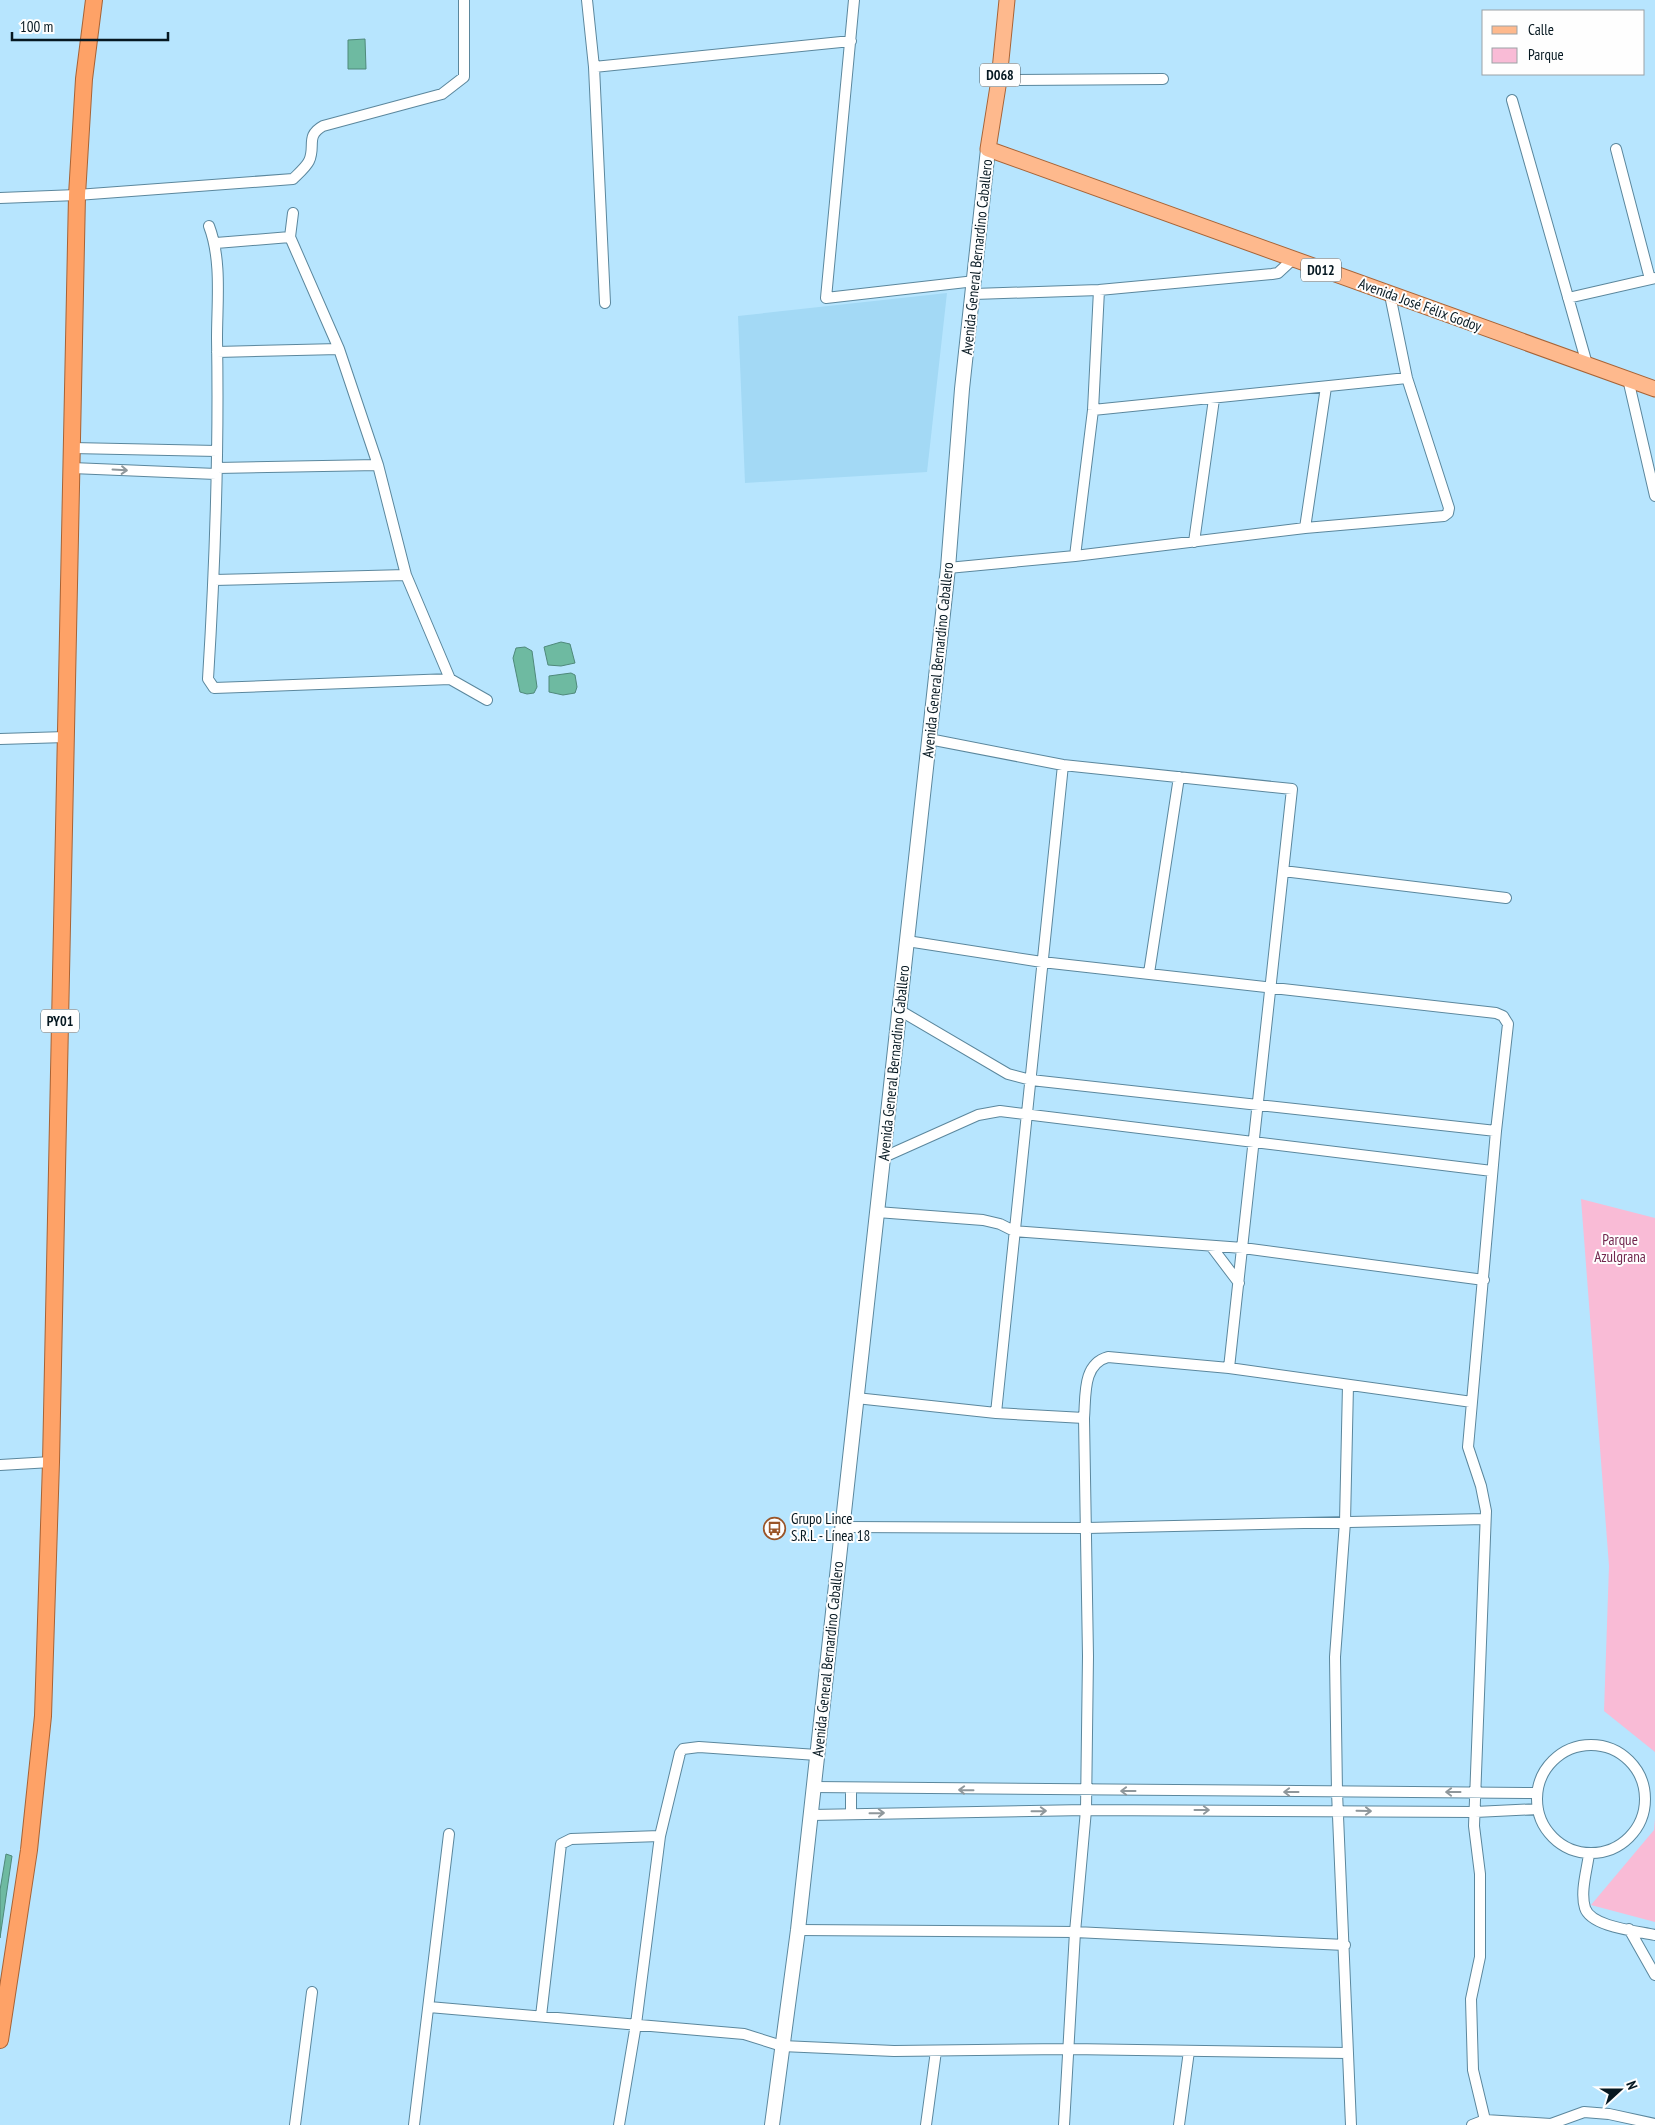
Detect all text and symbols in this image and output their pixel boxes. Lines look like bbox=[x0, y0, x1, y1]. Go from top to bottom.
scale bar bbox=[12, 10, 169, 42]
legend bbox=[1482, 10, 1645, 75]
text: 100 m bbox=[20, 17, 53, 36]
text: Calle bbox=[1528, 20, 1554, 39]
text: Parque bbox=[1528, 45, 1564, 64]
road number: D068 bbox=[980, 64, 1020, 86]
street label: Avenida General Bernardino Caballero bbox=[957, 158, 996, 356]
road number: D012 bbox=[1301, 258, 1341, 282]
street label: Avenida José Félix Godoy bbox=[1356, 274, 1484, 336]
one-way arrow bbox=[112, 466, 128, 475]
street label: Avenida General Bernardino Caballero bbox=[918, 561, 957, 759]
street label: Avenida General Bernardino Caballero bbox=[874, 964, 913, 1162]
road number: PY01 bbox=[41, 1009, 79, 1032]
park label: Parque Azulgrana bbox=[1594, 1230, 1646, 1266]
place label: Grupo Lince S.R.L - Línea 18 bbox=[791, 1509, 870, 1545]
bus stop icon: Grupo Lince S.R.L - Línea 18 bbox=[763, 1516, 787, 1540]
street label: Avenida General Bernardino Caballero bbox=[808, 1560, 847, 1758]
one-way arrow bbox=[958, 1785, 974, 1794]
one-way arrow bbox=[1121, 1786, 1137, 1796]
one-way arrow bbox=[1283, 1787, 1300, 1797]
one-way arrow bbox=[1446, 1787, 1462, 1797]
one-way arrow bbox=[1194, 1805, 1210, 1815]
one-way arrow bbox=[1031, 1806, 1047, 1816]
one-way arrow bbox=[1356, 1806, 1372, 1815]
one-way arrow bbox=[869, 1809, 885, 1818]
north arrow bbox=[1595, 2065, 1645, 2115]
text: N bbox=[1622, 2079, 1642, 2092]

